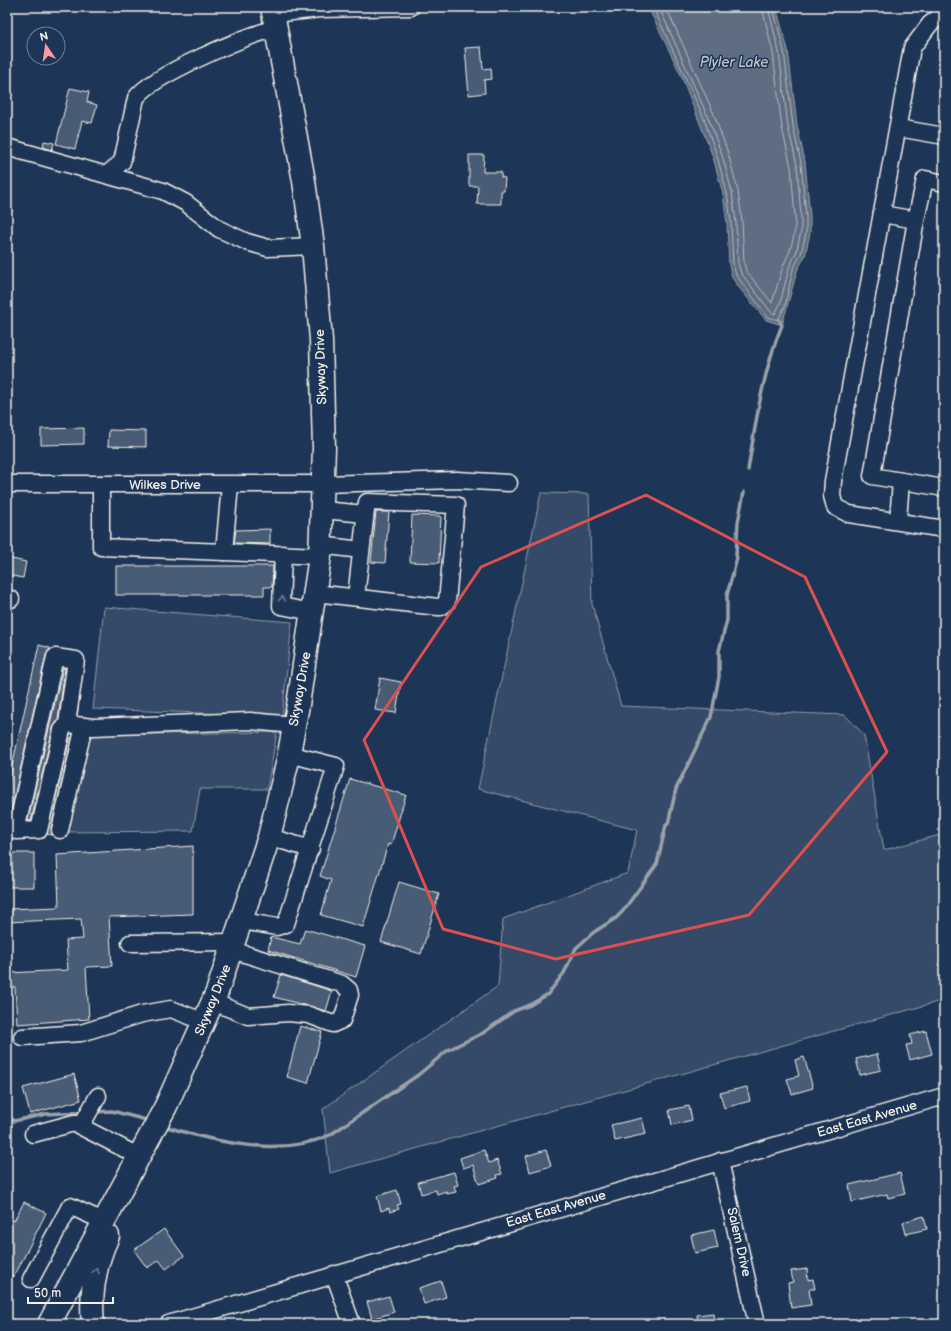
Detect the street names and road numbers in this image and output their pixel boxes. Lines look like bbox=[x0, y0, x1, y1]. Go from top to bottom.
street label: Skyway Drive bbox=[312, 329, 330, 405]
street label: Wilkes Drive bbox=[129, 477, 201, 493]
street label: Skyway Drive bbox=[286, 650, 314, 728]
street label: Skyway Drive bbox=[191, 962, 235, 1038]
street label: East East Avenue bbox=[815, 1097, 919, 1141]
street label: East East Avenue bbox=[504, 1187, 608, 1231]
street label: Salem Drive bbox=[723, 1206, 755, 1278]

